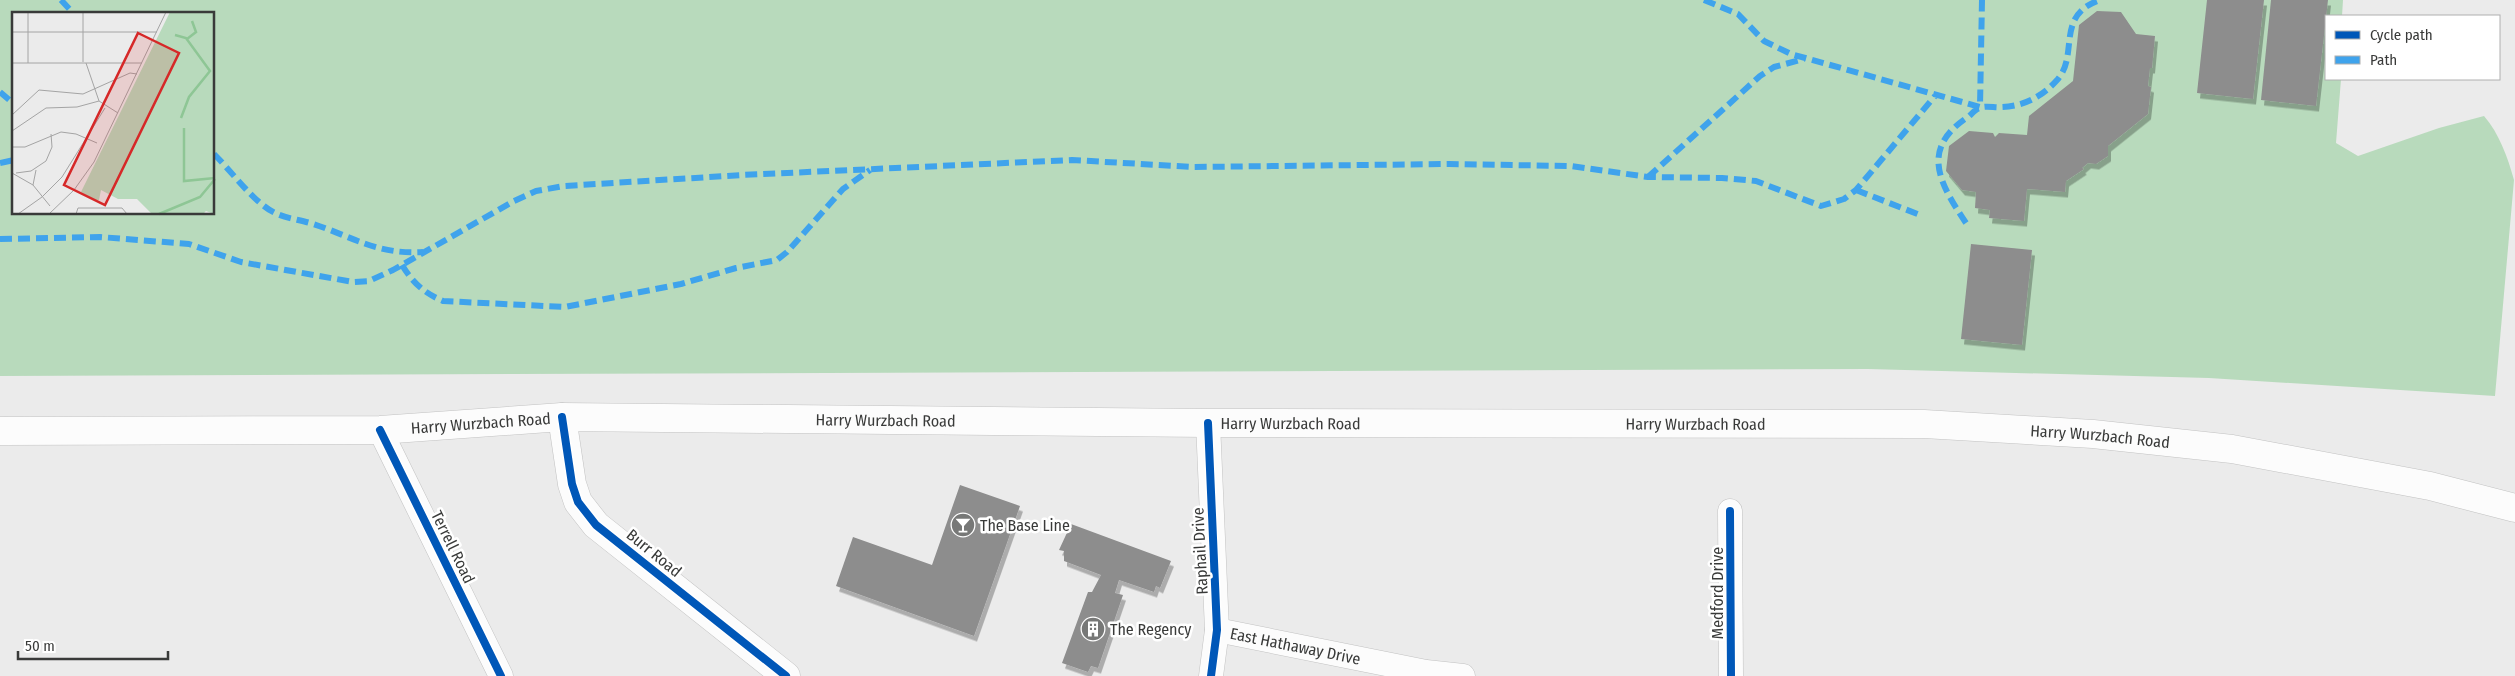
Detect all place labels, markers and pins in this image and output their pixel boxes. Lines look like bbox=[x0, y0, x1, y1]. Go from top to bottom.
bar icon: The Base Line bbox=[950, 512, 976, 538]
place label: The Base Line bbox=[980, 516, 1070, 535]
building icon: The Regency bbox=[1080, 616, 1106, 642]
place label: The Regency bbox=[1110, 620, 1192, 639]

